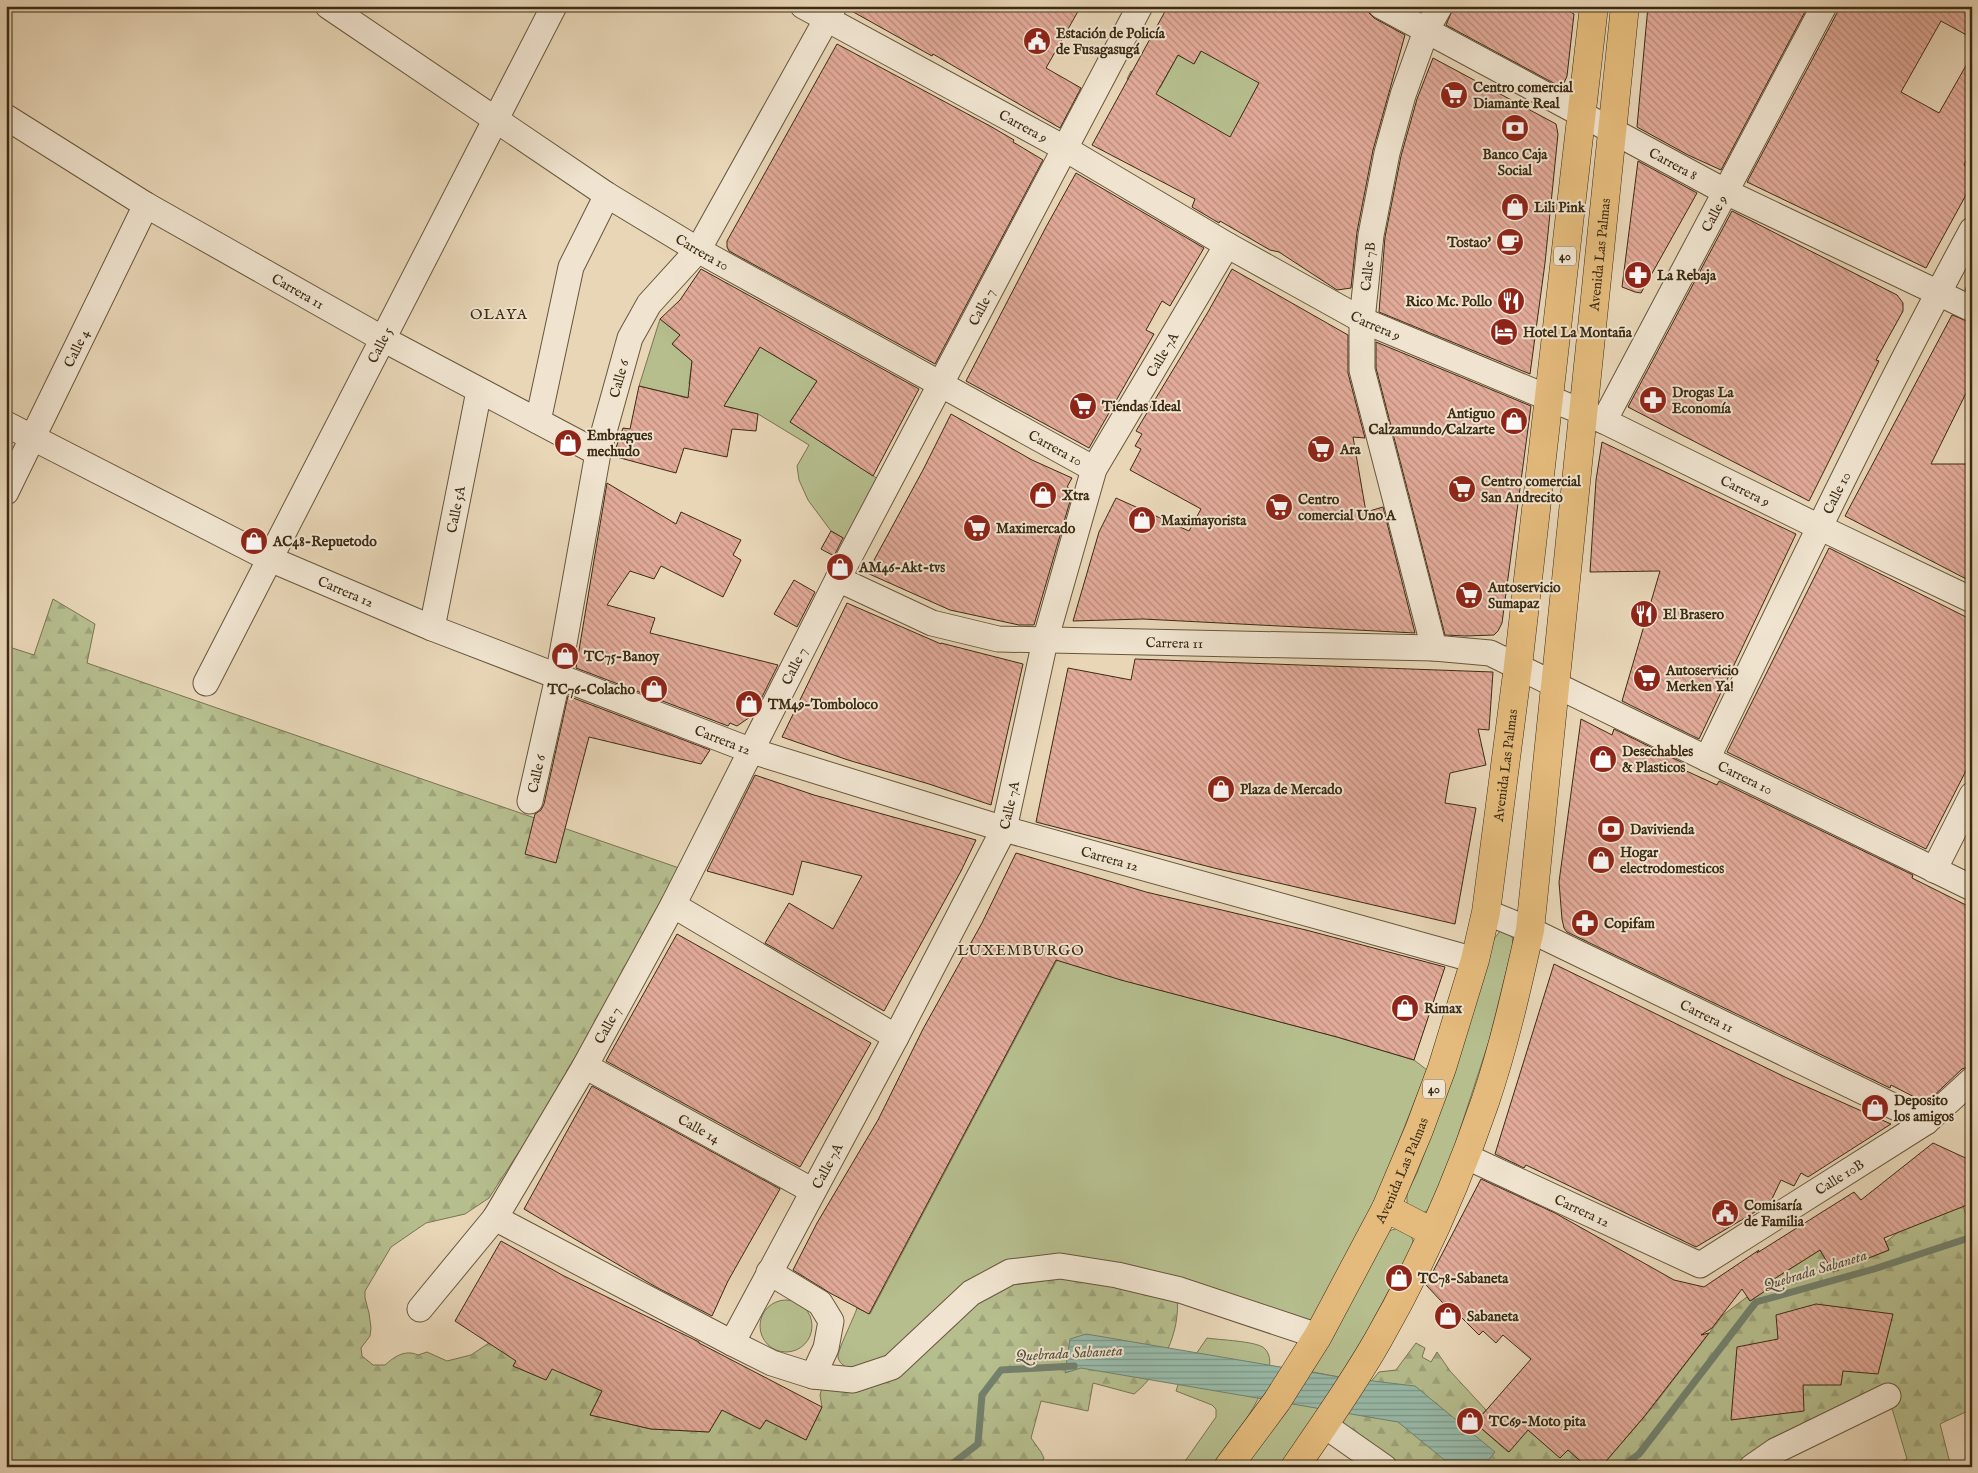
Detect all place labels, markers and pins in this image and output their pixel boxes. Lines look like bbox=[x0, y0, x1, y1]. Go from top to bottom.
place label: Estación de Policía de Fusagasugá bbox=[1056, 25, 1166, 59]
public building icon: Estación de Policía de Fusagasugá bbox=[1022, 26, 1052, 56]
place label: Centro comercial Diamante Real bbox=[1473, 79, 1574, 113]
supermarket icon: Centro comercial Diamante Real bbox=[1439, 80, 1469, 110]
bank icon: Banco Caja Social bbox=[1500, 113, 1530, 143]
place label: Banco Caja Social bbox=[1483, 146, 1548, 180]
shop icon: Lili Pink bbox=[1500, 192, 1530, 222]
place label: Lili Pink bbox=[1534, 199, 1586, 217]
cafe icon: Tostao' bbox=[1495, 227, 1525, 257]
place label: Tostao' bbox=[1446, 234, 1491, 252]
pharmacy icon: La Rebaja bbox=[1623, 260, 1653, 290]
place label: La Rebaja bbox=[1657, 267, 1717, 285]
restaurant icon: Rico Mc. Pollo bbox=[1496, 286, 1526, 316]
place label: Rico Mc. Pollo bbox=[1406, 293, 1492, 311]
hotel icon: Hotel La Montaña bbox=[1489, 317, 1519, 347]
place label: Hotel La Montaña bbox=[1523, 324, 1633, 342]
place label: Drogas La Economía bbox=[1672, 384, 1735, 418]
pharmacy icon: Drogas La Economía bbox=[1638, 385, 1668, 415]
supermarket icon: Tiendas Ideal bbox=[1068, 391, 1098, 421]
place label: Tiendas Ideal bbox=[1101, 398, 1182, 416]
place label: Antiguo Calzamundo/Calzarte bbox=[1369, 405, 1496, 439]
shop icon: Antiguo Calzamundo/Calzarte bbox=[1499, 406, 1529, 436]
place label: Embragues mechudo bbox=[587, 427, 652, 461]
shop icon: Embragues mechudo bbox=[553, 428, 583, 458]
supermarket icon: Ara bbox=[1306, 434, 1336, 464]
place label: Ara bbox=[1339, 441, 1362, 459]
place label: Centro comercial San Andrecito bbox=[1481, 473, 1582, 507]
supermarket icon: Centro comercial San Andrecito bbox=[1447, 474, 1477, 504]
shop icon: Xtra bbox=[1028, 480, 1058, 510]
place label: Xtra bbox=[1061, 487, 1090, 505]
place label: Centro comercial Uno A bbox=[1298, 491, 1397, 525]
supermarket icon: Centro comercial Uno A bbox=[1264, 492, 1294, 522]
shop icon: Maximayorista bbox=[1127, 505, 1157, 535]
place label: Maximayorista bbox=[1161, 512, 1247, 530]
supermarket icon: Maximercado bbox=[962, 513, 992, 543]
place label: Maximercado bbox=[996, 520, 1076, 538]
shop icon: AC48-Repuetodo bbox=[239, 526, 269, 556]
place label: AC48-Repuetodo bbox=[272, 533, 377, 551]
shop icon: AM46-Akt-tvs bbox=[825, 552, 855, 582]
place label: AM46-Akt-tvs bbox=[858, 559, 945, 577]
place label: Autoservicio Sumapaz bbox=[1487, 579, 1561, 613]
supermarket icon: Autoservicio Sumapaz bbox=[1454, 580, 1484, 610]
restaurant icon: El Brasero bbox=[1629, 599, 1659, 629]
place label: El Brasero bbox=[1663, 606, 1725, 624]
shop icon: TC75-Banoy bbox=[550, 641, 580, 671]
place label: TC75-Banoy bbox=[583, 648, 661, 666]
place label: Autoservicio Merken Ya! bbox=[1665, 662, 1739, 696]
supermarket icon: Autoservicio Merken Ya! bbox=[1632, 663, 1662, 693]
shop icon: TC76-Colacho bbox=[639, 674, 669, 704]
place label: TC76-Colacho bbox=[547, 681, 635, 699]
shop icon: TM49-Tomboloco bbox=[734, 689, 764, 719]
place label: TM49-Tomboloco bbox=[767, 696, 878, 714]
place label: Desechables & Plasticos bbox=[1622, 743, 1693, 777]
shop icon: Desechables & Plasticos bbox=[1588, 744, 1618, 774]
shop icon: Plaza de Mercado bbox=[1206, 774, 1236, 804]
place label: Plaza de Mercado bbox=[1240, 781, 1343, 799]
bank icon: Davivienda bbox=[1596, 814, 1626, 844]
place label: Davivienda bbox=[1630, 821, 1695, 839]
place label: Hogar electrodomesticos bbox=[1620, 844, 1724, 878]
shop icon: Hogar electrodomesticos bbox=[1586, 845, 1616, 875]
pharmacy icon: Copifam bbox=[1570, 908, 1600, 938]
place label: Copifam bbox=[1604, 915, 1655, 933]
shop icon: Rimax bbox=[1390, 993, 1420, 1023]
place label: Rimax bbox=[1424, 1000, 1462, 1018]
place label: Deposito los amigos bbox=[1893, 1092, 1954, 1126]
shop icon: Deposito los amigos bbox=[1860, 1093, 1890, 1123]
place label: Comisaría de Familia bbox=[1744, 1197, 1805, 1231]
public building icon: Comisaría de Familia bbox=[1710, 1198, 1740, 1228]
shop icon: TC78-Sabaneta bbox=[1384, 1263, 1414, 1293]
place label: TC78-Sabaneta bbox=[1417, 1270, 1509, 1288]
shop icon: Sabaneta bbox=[1433, 1301, 1463, 1331]
place label: Sabaneta bbox=[1467, 1308, 1519, 1326]
shop icon: TC69-Moto pita bbox=[1455, 1406, 1485, 1436]
place label: TC69-Moto pita bbox=[1488, 1413, 1587, 1431]

